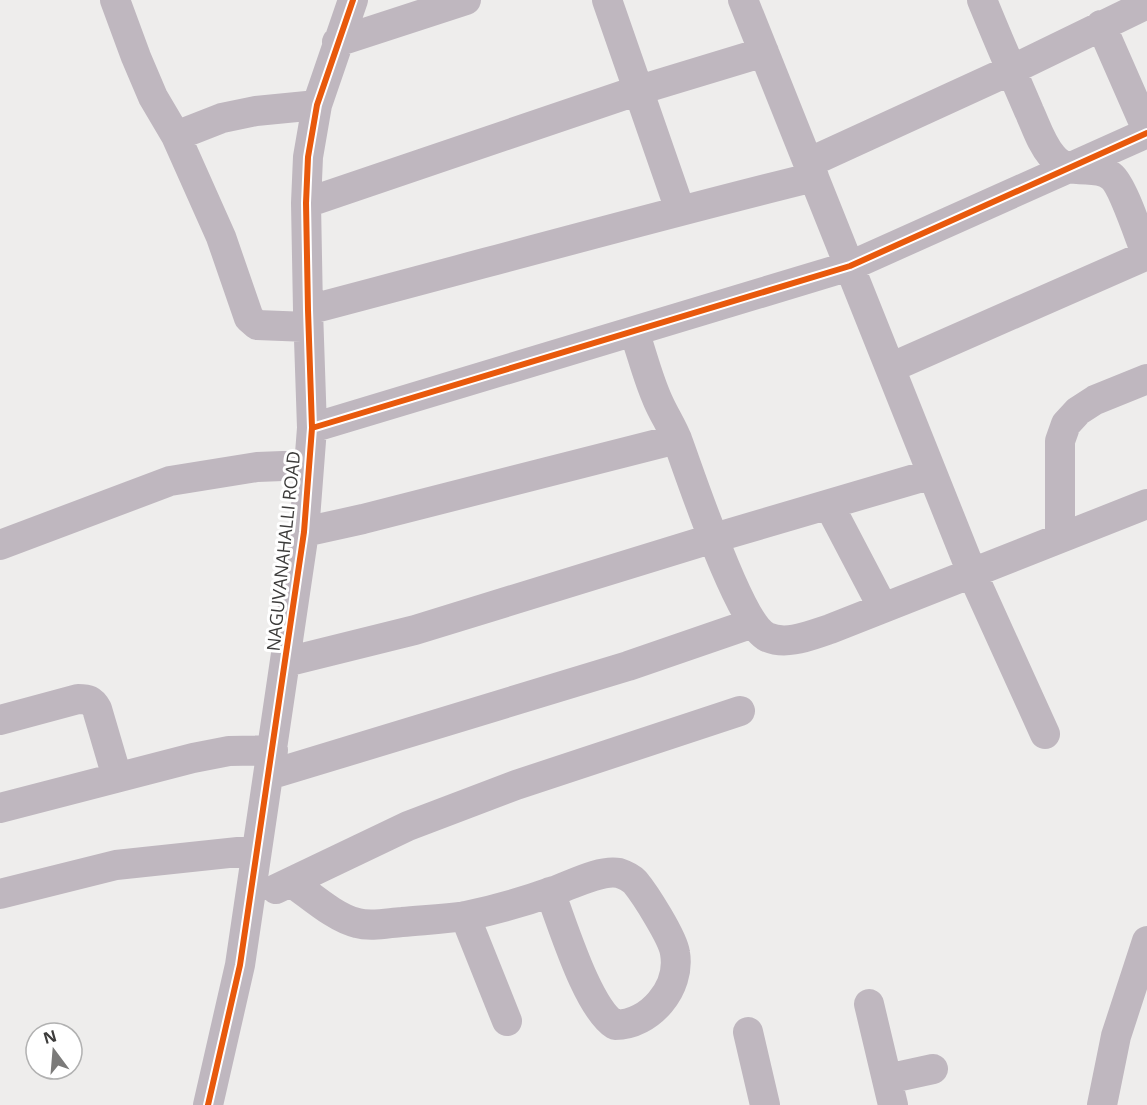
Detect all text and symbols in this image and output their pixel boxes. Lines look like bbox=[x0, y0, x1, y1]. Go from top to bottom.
street label: NAGUVANAHALLI ROAD bbox=[261, 450, 305, 652]
north arrow bbox=[24, 1021, 84, 1081]
text: N bbox=[41, 1024, 59, 1049]

